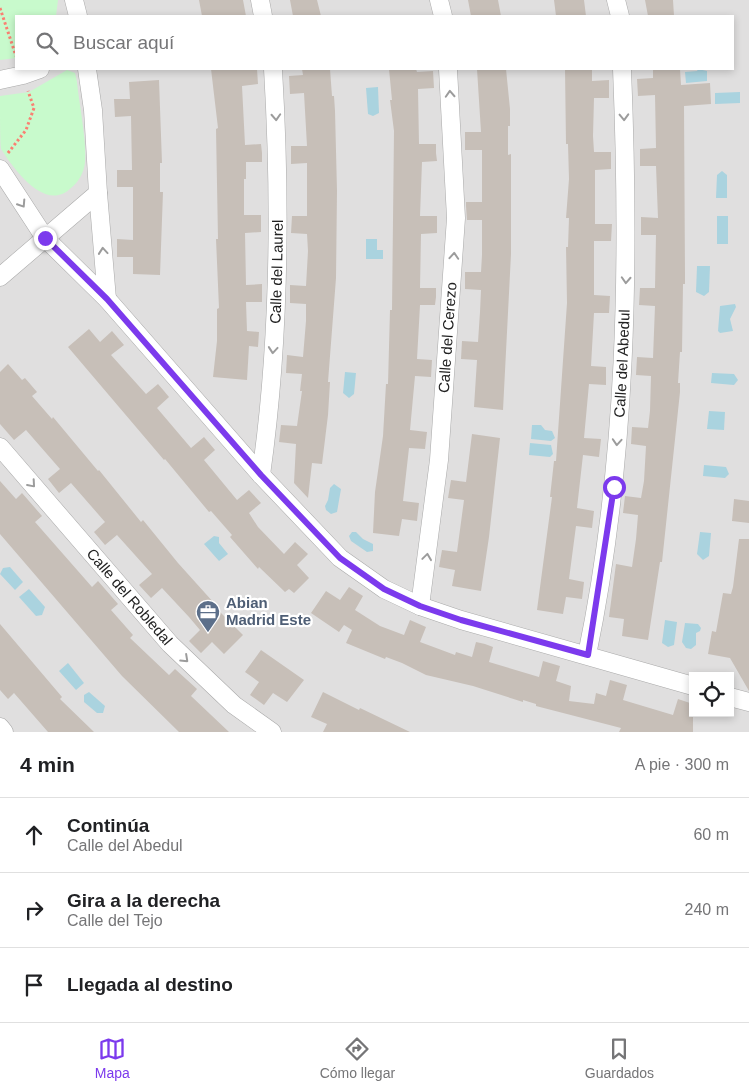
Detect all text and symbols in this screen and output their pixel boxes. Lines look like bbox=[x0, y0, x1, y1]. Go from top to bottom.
search box bbox=[15, 15, 734, 70]
icon: search bbox=[33, 29, 61, 57]
text: Buscar aquí bbox=[73, 32, 174, 53]
one-way arrow bbox=[444, 90, 455, 98]
one-way arrow bbox=[271, 114, 282, 122]
one-way arrow bbox=[619, 114, 630, 122]
one-way arrow bbox=[16, 198, 26, 207]
street label: Calle del Laurel bbox=[266, 220, 286, 324]
route end bbox=[34, 227, 57, 250]
one-way arrow bbox=[98, 246, 109, 254]
one-way arrow bbox=[448, 252, 459, 260]
one-way arrow bbox=[621, 276, 632, 284]
street label: Calle del Cerezo bbox=[435, 282, 459, 393]
street label: Calle del Abedul bbox=[610, 309, 633, 418]
one-way arrow bbox=[268, 346, 279, 354]
one-way arrow bbox=[612, 438, 623, 446]
route start bbox=[603, 476, 626, 499]
one-way arrow bbox=[26, 478, 35, 487]
street label: Calle del Robledal bbox=[83, 545, 176, 648]
one-way arrow bbox=[421, 553, 431, 562]
place label: Abian Madrid Este bbox=[226, 594, 311, 628]
office icon: Abian Madrid Este bbox=[195, 599, 221, 633]
one-way arrow bbox=[179, 653, 188, 662]
map controls bbox=[689, 672, 734, 717]
button: locate bbox=[689, 672, 734, 717]
text: 4 min bbox=[20, 753, 75, 776]
text: A pie · 300 m bbox=[635, 756, 729, 773]
text: Continúa bbox=[67, 815, 149, 836]
icon: ahead bbox=[20, 821, 48, 849]
text: 60 m bbox=[693, 826, 729, 843]
text: Calle del Abedul bbox=[67, 837, 183, 854]
text: Gira a la derecha bbox=[67, 890, 220, 911]
icon: right bbox=[20, 896, 48, 924]
text: 240 m bbox=[685, 901, 729, 918]
text: Calle del Tejo bbox=[67, 912, 163, 929]
icon: arrive bbox=[20, 971, 48, 999]
text: Llegada al destino bbox=[67, 974, 233, 995]
tab: Mapa bbox=[95, 1035, 130, 1081]
tab: Cómo llegar bbox=[320, 1035, 395, 1081]
tab: Guardados bbox=[585, 1035, 654, 1081]

